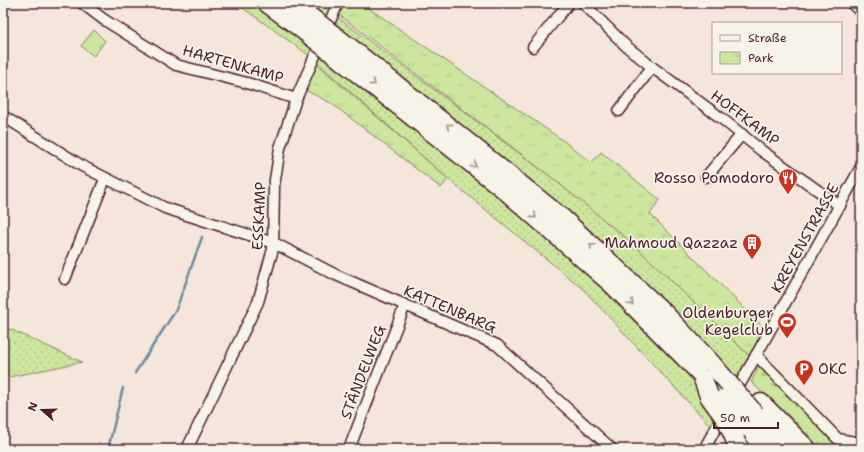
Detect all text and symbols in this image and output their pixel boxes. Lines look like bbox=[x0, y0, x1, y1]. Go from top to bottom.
legend bbox=[712, 22, 842, 74]
text: Straße bbox=[748, 30, 787, 46]
street label: HARTENKAMP bbox=[180, 40, 286, 88]
text: Park bbox=[748, 50, 774, 66]
one-way arrow bbox=[368, 79, 375, 86]
street label: HOFFKAMP bbox=[706, 86, 784, 151]
one-way arrow bbox=[446, 124, 453, 131]
one-way arrow bbox=[469, 160, 476, 167]
restaurant icon: Rosso Pomodoro bbox=[777, 167, 799, 195]
place label: Rosso Pomodoro bbox=[654, 168, 774, 188]
street label: KREYENSTRASSE bbox=[767, 180, 843, 296]
street label: ESSKAMP bbox=[247, 181, 271, 251]
one-way arrow bbox=[530, 211, 537, 218]
building icon: Mahmoud Qazzaz bbox=[741, 232, 763, 260]
place label: Mahmoud Qazzaz bbox=[604, 233, 738, 253]
one-way arrow bbox=[589, 243, 597, 250]
street label: KATTENBARG bbox=[401, 280, 499, 338]
one-way arrow bbox=[626, 298, 634, 306]
place label: Oldenburger Kegelclub bbox=[683, 303, 773, 340]
sports icon: Oldenburger Kegelclub bbox=[776, 311, 798, 339]
street label: STÄNDELWEG bbox=[336, 322, 390, 422]
parking icon: OKC bbox=[793, 358, 815, 386]
place label: OKC bbox=[818, 359, 847, 379]
north arrow bbox=[22, 390, 62, 430]
text: N bbox=[25, 400, 42, 413]
scale bar bbox=[714, 404, 778, 430]
text: 50 m bbox=[720, 410, 750, 426]

